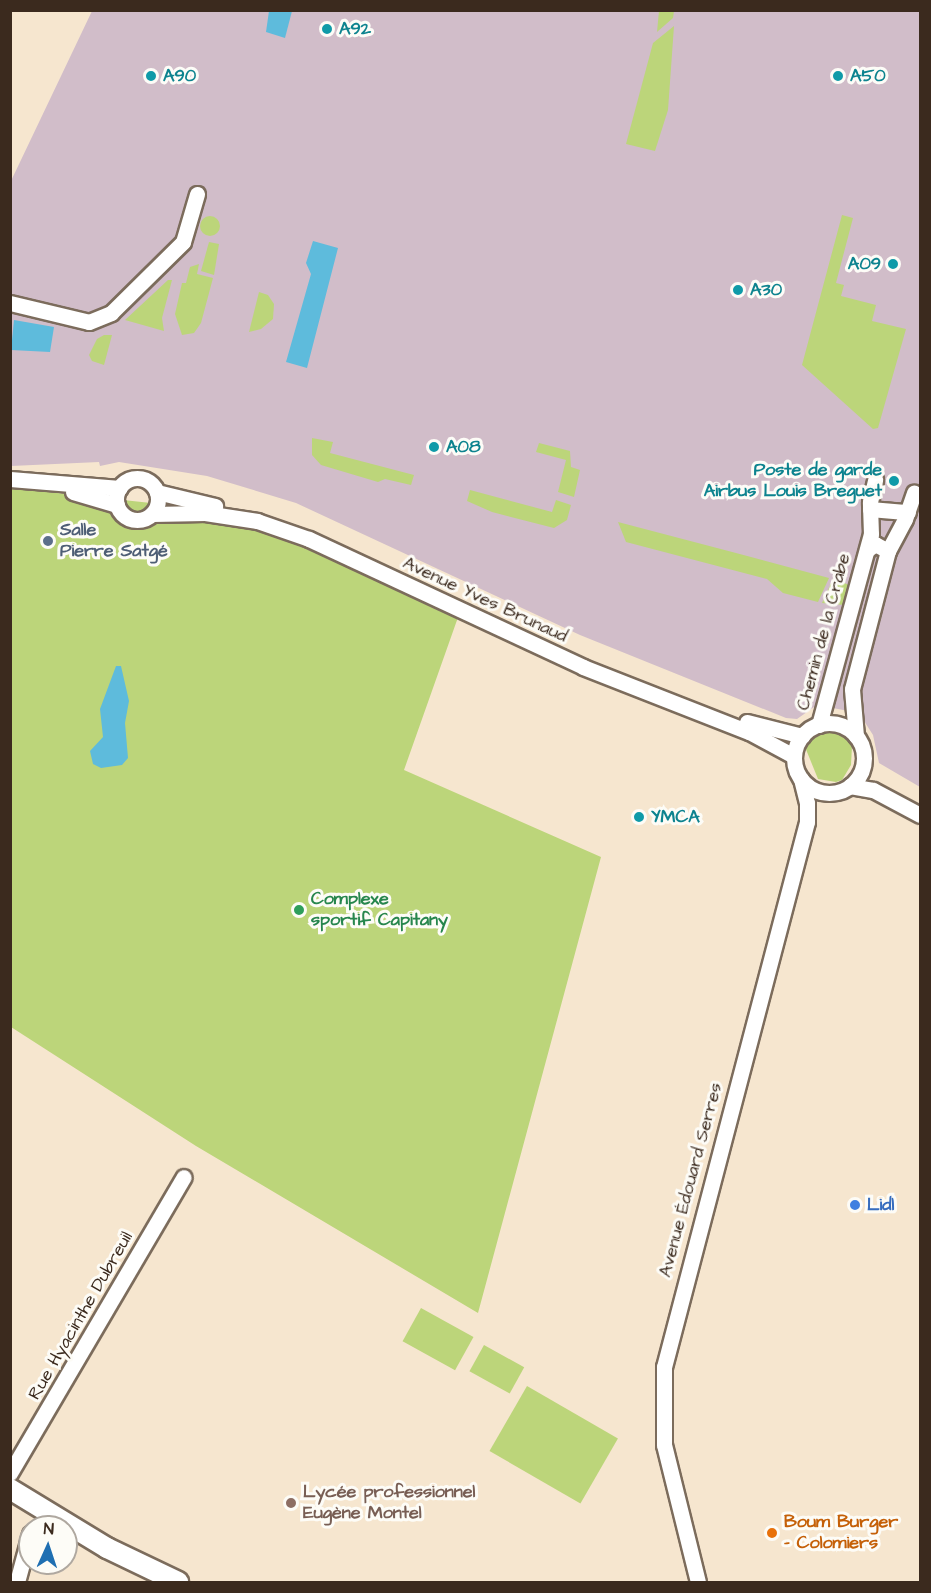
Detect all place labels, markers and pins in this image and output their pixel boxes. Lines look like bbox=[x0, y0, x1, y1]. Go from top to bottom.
place label: A92 bbox=[339, 18, 371, 40]
marker: A92 bbox=[320, 22, 334, 36]
place label: A90 bbox=[163, 65, 196, 87]
place label: A50 bbox=[850, 65, 886, 87]
marker: A90 bbox=[144, 69, 158, 83]
marker: A50 bbox=[831, 69, 845, 83]
place label: A09 bbox=[848, 253, 881, 275]
marker: A09 bbox=[886, 257, 900, 271]
place label: A30 bbox=[750, 279, 782, 301]
marker: A30 bbox=[731, 283, 745, 297]
place label: A08 bbox=[446, 436, 481, 458]
marker: A08 bbox=[427, 440, 441, 454]
place label: Poste de garde Airbus Louis Breguet bbox=[704, 460, 882, 502]
marker: Poste de garde Airbus Louis Breguet bbox=[887, 474, 901, 488]
place label: Salle Pierre Satgé bbox=[60, 520, 168, 562]
marker: Salle Pierre Satgé bbox=[41, 534, 55, 548]
place label: YMCA bbox=[651, 806, 700, 828]
marker: YMCA bbox=[632, 810, 646, 824]
place label: Complexe sportif Capitany bbox=[311, 889, 448, 932]
marker: Complexe sportif Capitany bbox=[292, 903, 306, 917]
place label: Lidl bbox=[867, 1194, 894, 1216]
marker: Lidl bbox=[848, 1198, 862, 1212]
place label: Lycée professionnel Eugène Montel bbox=[303, 1482, 475, 1524]
marker: Lycée professionnel Eugène Montel bbox=[284, 1496, 298, 1510]
place label: Boum Burger - Colomiers bbox=[784, 1512, 898, 1555]
marker: Boum Burger - Colomiers bbox=[765, 1526, 779, 1540]

